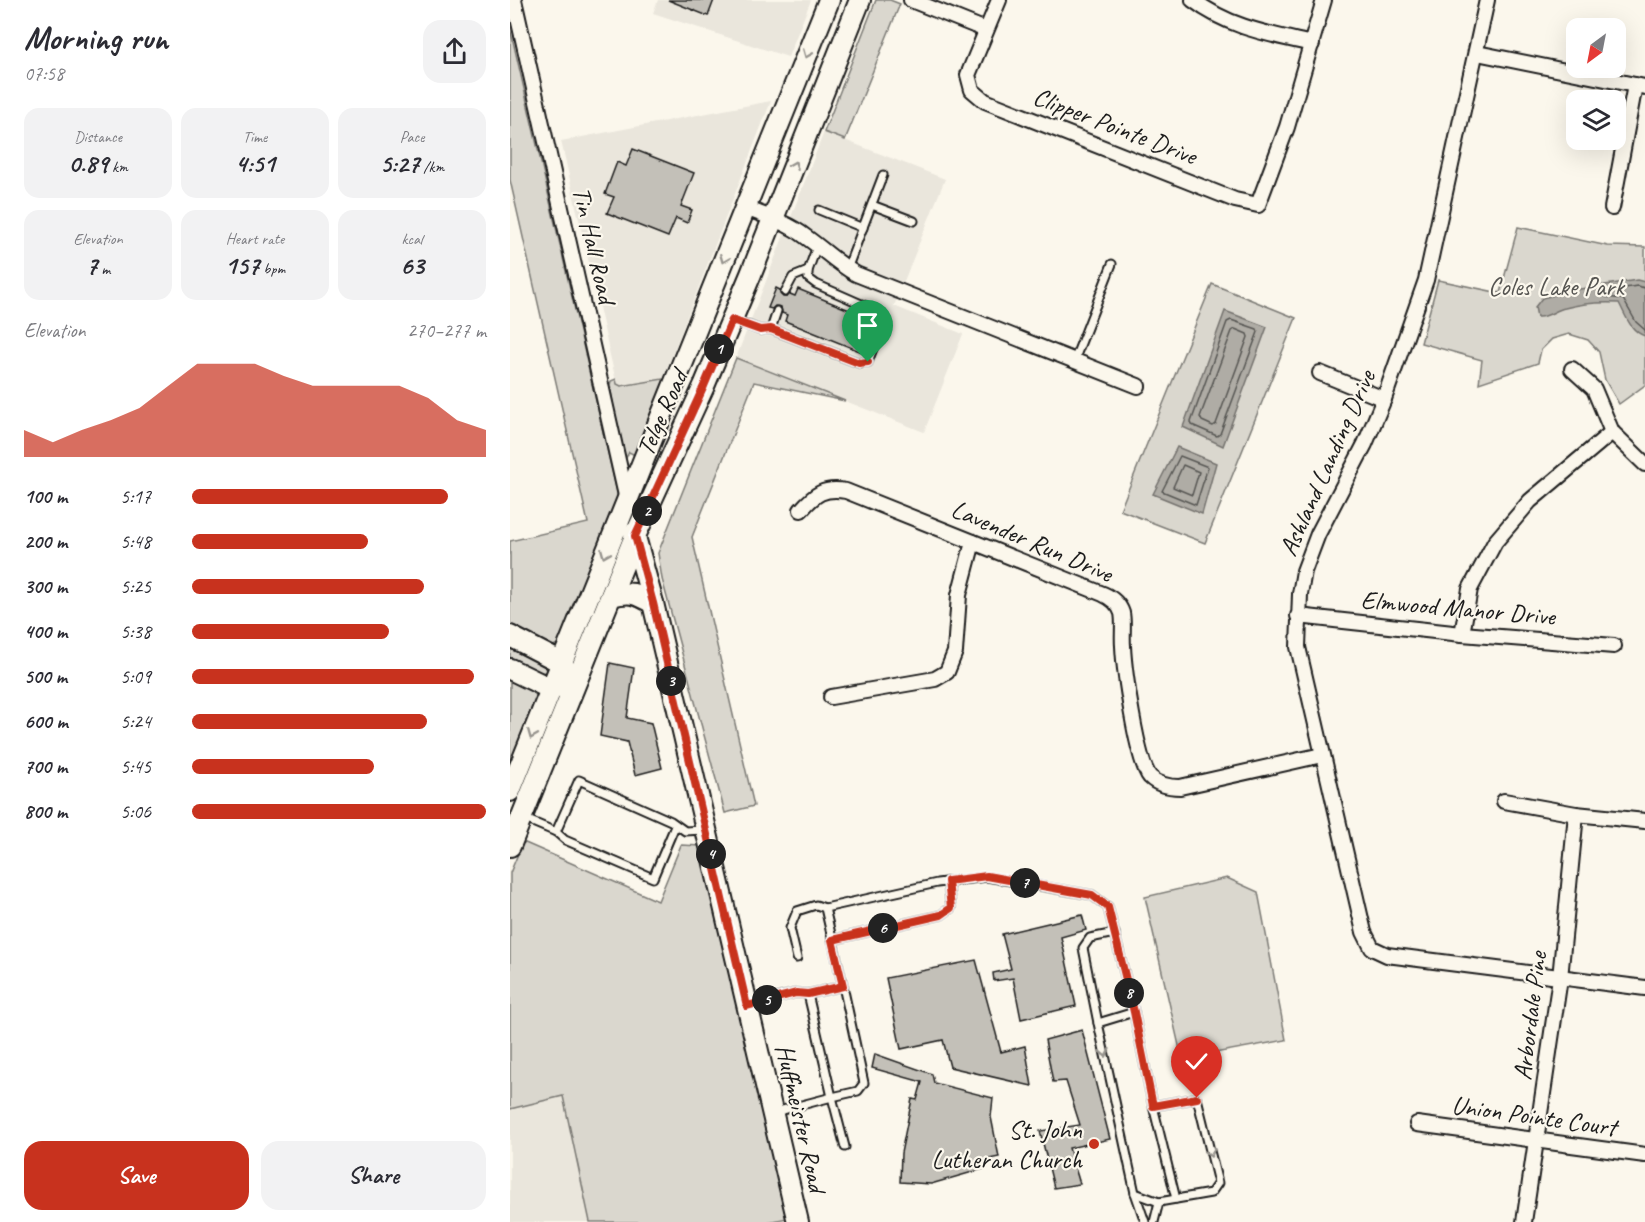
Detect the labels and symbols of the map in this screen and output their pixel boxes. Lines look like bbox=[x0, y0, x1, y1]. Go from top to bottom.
north arrow bbox=[1566, 18, 1626, 78]
one-way arrow bbox=[801, 48, 814, 59]
street label: Clipper Pointe Drive bbox=[1029, 80, 1204, 173]
one-way arrow bbox=[787, 160, 799, 171]
street label: Tin Hall Road bbox=[565, 184, 624, 310]
one-way arrow bbox=[719, 253, 731, 264]
park label: Coles Lake Park bbox=[1488, 270, 1625, 303]
pin bbox=[842, 300, 893, 362]
pin: 1 bbox=[704, 334, 734, 364]
street label: Telge Road bbox=[629, 362, 697, 461]
street label: Ashland Landing Drive bbox=[1271, 364, 1383, 561]
street label: Lavender Run Drive bbox=[946, 492, 1119, 590]
pin: 2 bbox=[632, 496, 662, 526]
one-way arrow bbox=[600, 548, 612, 559]
street label: Elmwood Manor Drive bbox=[1360, 583, 1558, 633]
pin: 3 bbox=[656, 666, 686, 696]
one-way arrow bbox=[527, 729, 539, 740]
pin: 4 bbox=[696, 839, 726, 869]
pin: 7 bbox=[1010, 868, 1040, 898]
pin: 6 bbox=[868, 913, 898, 943]
street label: Arbordale Pine bbox=[1506, 948, 1554, 1082]
pin: 8 bbox=[1114, 978, 1144, 1008]
pin: 5 bbox=[752, 985, 782, 1015]
pin bbox=[1171, 1036, 1222, 1098]
street label: Huffmeister Road bbox=[768, 1041, 835, 1199]
one-way arrow bbox=[1098, 1048, 1111, 1058]
street label: Union Pointe Court bbox=[1450, 1088, 1622, 1144]
place label: St. John Lutheran Church bbox=[931, 1113, 1083, 1176]
marker: St. John Lutheran Church bbox=[1087, 1137, 1101, 1151]
one-way arrow bbox=[1202, 1147, 1215, 1157]

